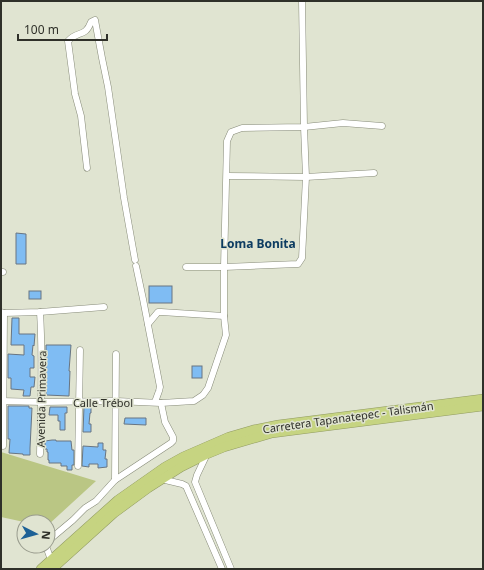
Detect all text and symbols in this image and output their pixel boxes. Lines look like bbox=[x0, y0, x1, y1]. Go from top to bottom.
scale bar bbox=[18, 16, 107, 42]
text: 100 m bbox=[24, 21, 59, 38]
district label: Loma Bonita bbox=[220, 235, 296, 252]
street label: Avenida Primavera bbox=[33, 350, 49, 448]
street label: Calle Trébol bbox=[73, 395, 133, 410]
street label: Carretera Tapanatepec - Talismán bbox=[262, 398, 434, 436]
north arrow bbox=[16, 514, 56, 554]
text: N bbox=[39, 530, 54, 540]

